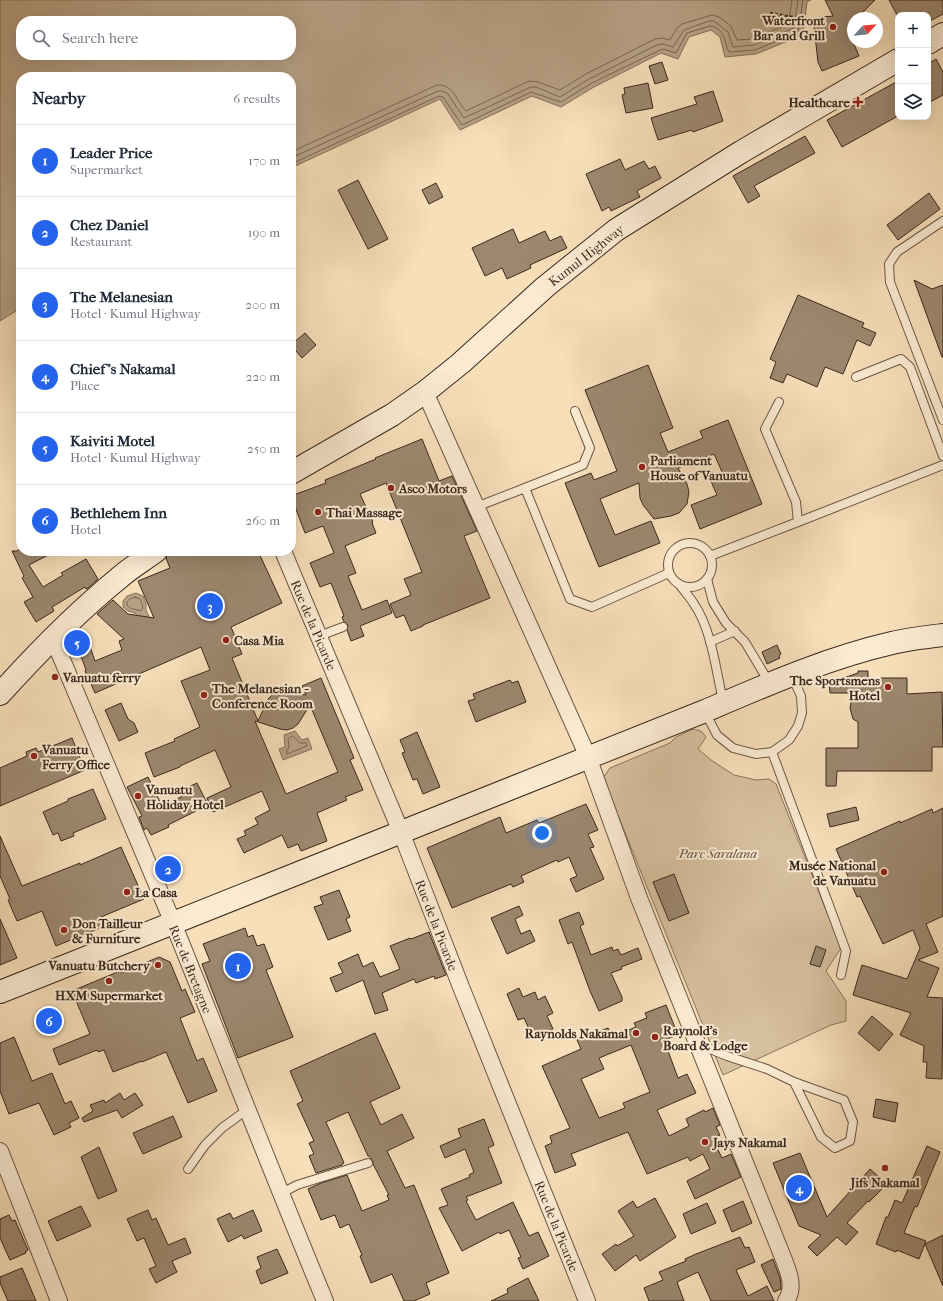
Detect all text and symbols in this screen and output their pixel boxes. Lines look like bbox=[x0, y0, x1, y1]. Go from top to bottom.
north arrow bbox=[847, 12, 883, 48]
map controls bbox=[895, 12, 931, 120]
button: + bbox=[895, 12, 931, 48]
place label: Waterfront Bar and Grill bbox=[753, 13, 825, 43]
search box bbox=[16, 16, 296, 60]
marker: Waterfront Bar and Grill bbox=[828, 22, 838, 32]
icon: search bbox=[30, 27, 52, 49]
text: Search here bbox=[62, 29, 138, 47]
button: − bbox=[895, 48, 931, 84]
button: layers bbox=[895, 84, 931, 120]
text: Nearby bbox=[32, 88, 86, 108]
text: 6 results bbox=[233, 91, 280, 106]
place label: Healthcare bbox=[788, 95, 851, 110]
marker: Healthcare bbox=[853, 97, 863, 107]
text: Leader Price bbox=[70, 144, 152, 162]
text: 1 bbox=[43, 153, 47, 168]
text: 170 m bbox=[248, 153, 280, 168]
text: Supermarket bbox=[70, 162, 143, 177]
text: Chez Daniel bbox=[70, 216, 149, 234]
street label: Kumul Highway bbox=[546, 221, 628, 289]
text: 2 bbox=[42, 225, 48, 240]
text: 190 m bbox=[248, 225, 280, 240]
text: Restaurant bbox=[70, 234, 132, 249]
text: The Melanesian bbox=[70, 288, 173, 306]
text: 3 bbox=[42, 297, 48, 312]
text: 200 m bbox=[245, 297, 280, 312]
text: Hotel · Kumul Highway bbox=[70, 306, 201, 321]
text: Chief's Nakamal bbox=[70, 360, 176, 378]
text: 4 bbox=[41, 369, 49, 384]
text: 220 m bbox=[246, 369, 280, 384]
text: Place bbox=[70, 378, 100, 393]
text: Kaiviti Motel bbox=[70, 432, 155, 450]
text: 5 bbox=[42, 441, 48, 456]
text: 250 m bbox=[247, 441, 280, 456]
text: Hotel · Kumul Highway bbox=[70, 450, 201, 465]
place label: Parliament House of Vanuatu bbox=[650, 453, 749, 483]
marker: Parliament House of Vanuatu bbox=[637, 462, 647, 472]
place label: Asco Motors bbox=[398, 481, 467, 496]
marker: Asco Motors bbox=[386, 483, 396, 493]
text: Bethlehem Inn bbox=[70, 504, 167, 522]
place label: Thai Massage bbox=[325, 505, 402, 521]
marker: Thai Massage bbox=[313, 507, 323, 517]
text: 6 bbox=[41, 513, 49, 528]
text: 260 m bbox=[246, 513, 280, 528]
text: Hotel bbox=[70, 522, 101, 537]
street label: Rue de la Picarde bbox=[288, 578, 340, 673]
pin: 3 bbox=[197, 591, 223, 621]
pin: 5 bbox=[64, 628, 90, 658]
place label: Casa Mia bbox=[234, 633, 285, 648]
marker: Casa Mia bbox=[221, 635, 231, 645]
place label: Vanuatu ferry bbox=[62, 670, 142, 686]
marker: Vanuatu ferry bbox=[50, 672, 60, 682]
place label: The Sportsmens Hotel bbox=[789, 673, 880, 703]
place label: The Melanesian - Conference Room bbox=[211, 681, 313, 711]
marker: The Sportsmens Hotel bbox=[883, 682, 893, 692]
marker: The Melanesian - Conference Room bbox=[199, 690, 209, 700]
place label: Vanuatu Ferry Office bbox=[41, 742, 110, 773]
marker: Vanuatu Ferry Office bbox=[29, 751, 39, 761]
place label: Vanuatu Holiday Hotel bbox=[145, 782, 224, 813]
marker: Vanuatu Holiday Hotel bbox=[133, 791, 143, 801]
your location bbox=[532, 823, 552, 843]
park label: Parc Saralana bbox=[678, 846, 757, 861]
pin: 2 bbox=[155, 854, 181, 884]
place label: Musée National de Vanuatu bbox=[788, 858, 877, 888]
marker: Musée National de Vanuatu bbox=[879, 867, 889, 877]
street label: Rue de la Picarde bbox=[412, 877, 461, 974]
place label: La Casa bbox=[135, 885, 178, 900]
marker: La Casa bbox=[122, 887, 132, 897]
place label: Don Tailleur & Furniture bbox=[72, 916, 143, 946]
street label: Rue de Bretagne bbox=[166, 923, 215, 1016]
marker: Don Tailleur & Furniture bbox=[59, 925, 69, 935]
pin: 1 bbox=[225, 951, 251, 981]
place label: Vanuatu Butchery bbox=[48, 958, 151, 974]
marker: Vanuatu Butchery bbox=[153, 960, 163, 970]
marker: HXM Supermarket bbox=[104, 976, 114, 986]
place label: HXM Supermarket bbox=[55, 988, 163, 1004]
pin: 6 bbox=[36, 1006, 62, 1036]
place label: Raynold's Board & Lodge bbox=[663, 1023, 748, 1054]
place label: Raynolds Nakamal bbox=[525, 1026, 628, 1042]
marker: Raynolds Nakamal bbox=[631, 1028, 641, 1038]
marker: Raynold's Board & Lodge bbox=[650, 1032, 660, 1042]
place label: Jays Nakamal bbox=[711, 1135, 787, 1151]
marker: Jays Nakamal bbox=[700, 1137, 710, 1147]
marker: Jifs Nakamal bbox=[880, 1163, 890, 1173]
pin: 4 bbox=[786, 1173, 812, 1203]
place label: Jifs Nakamal bbox=[848, 1175, 920, 1191]
street label: Rue de la Picarde bbox=[531, 1179, 582, 1274]

